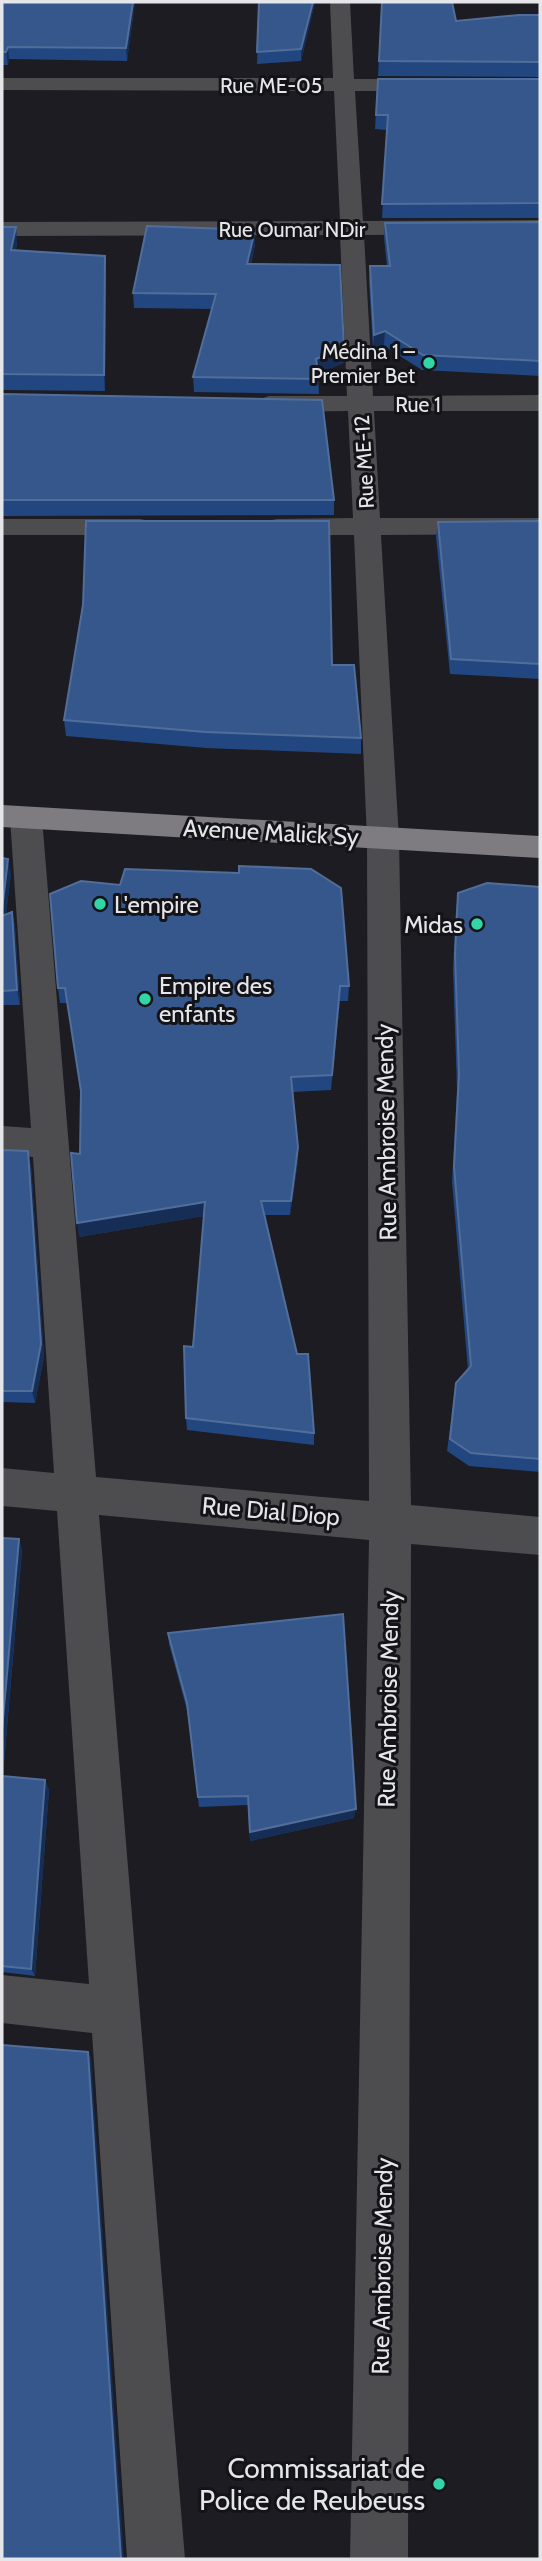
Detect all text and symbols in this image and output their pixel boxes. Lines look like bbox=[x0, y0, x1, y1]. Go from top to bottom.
street label: Rue ME-05 bbox=[220, 73, 322, 98]
street label: Rue Oumar NDir bbox=[219, 217, 366, 242]
place label: Médina 1 – Premier Bet bbox=[311, 339, 416, 388]
marker: Médina 1 – Premier Bet bbox=[421, 355, 437, 371]
street label: Rue 1 bbox=[395, 392, 441, 417]
street label: Rue ME-12 bbox=[349, 415, 379, 509]
street label: Avenue Malick Sy bbox=[182, 813, 360, 851]
place label: L'empire bbox=[114, 890, 199, 919]
marker: L'empire bbox=[92, 896, 108, 912]
place label: Midas bbox=[404, 910, 463, 939]
marker: Midas bbox=[469, 916, 485, 932]
place label: Empire des enfants bbox=[159, 971, 272, 1028]
marker: Empire des enfants bbox=[137, 991, 153, 1007]
street label: Rue Ambroise Mendy bbox=[370, 1023, 402, 1241]
street label: Rue Dial Diop bbox=[201, 1491, 341, 1531]
street label: Rue Ambroise Mendy bbox=[372, 1590, 404, 1808]
street label: Rue Ambroise Mendy bbox=[366, 2157, 398, 2375]
place label: Commissariat de Police de Reubeuss bbox=[199, 2451, 425, 2517]
marker: Commissariat de Police de Reubeuss bbox=[431, 2476, 447, 2492]

